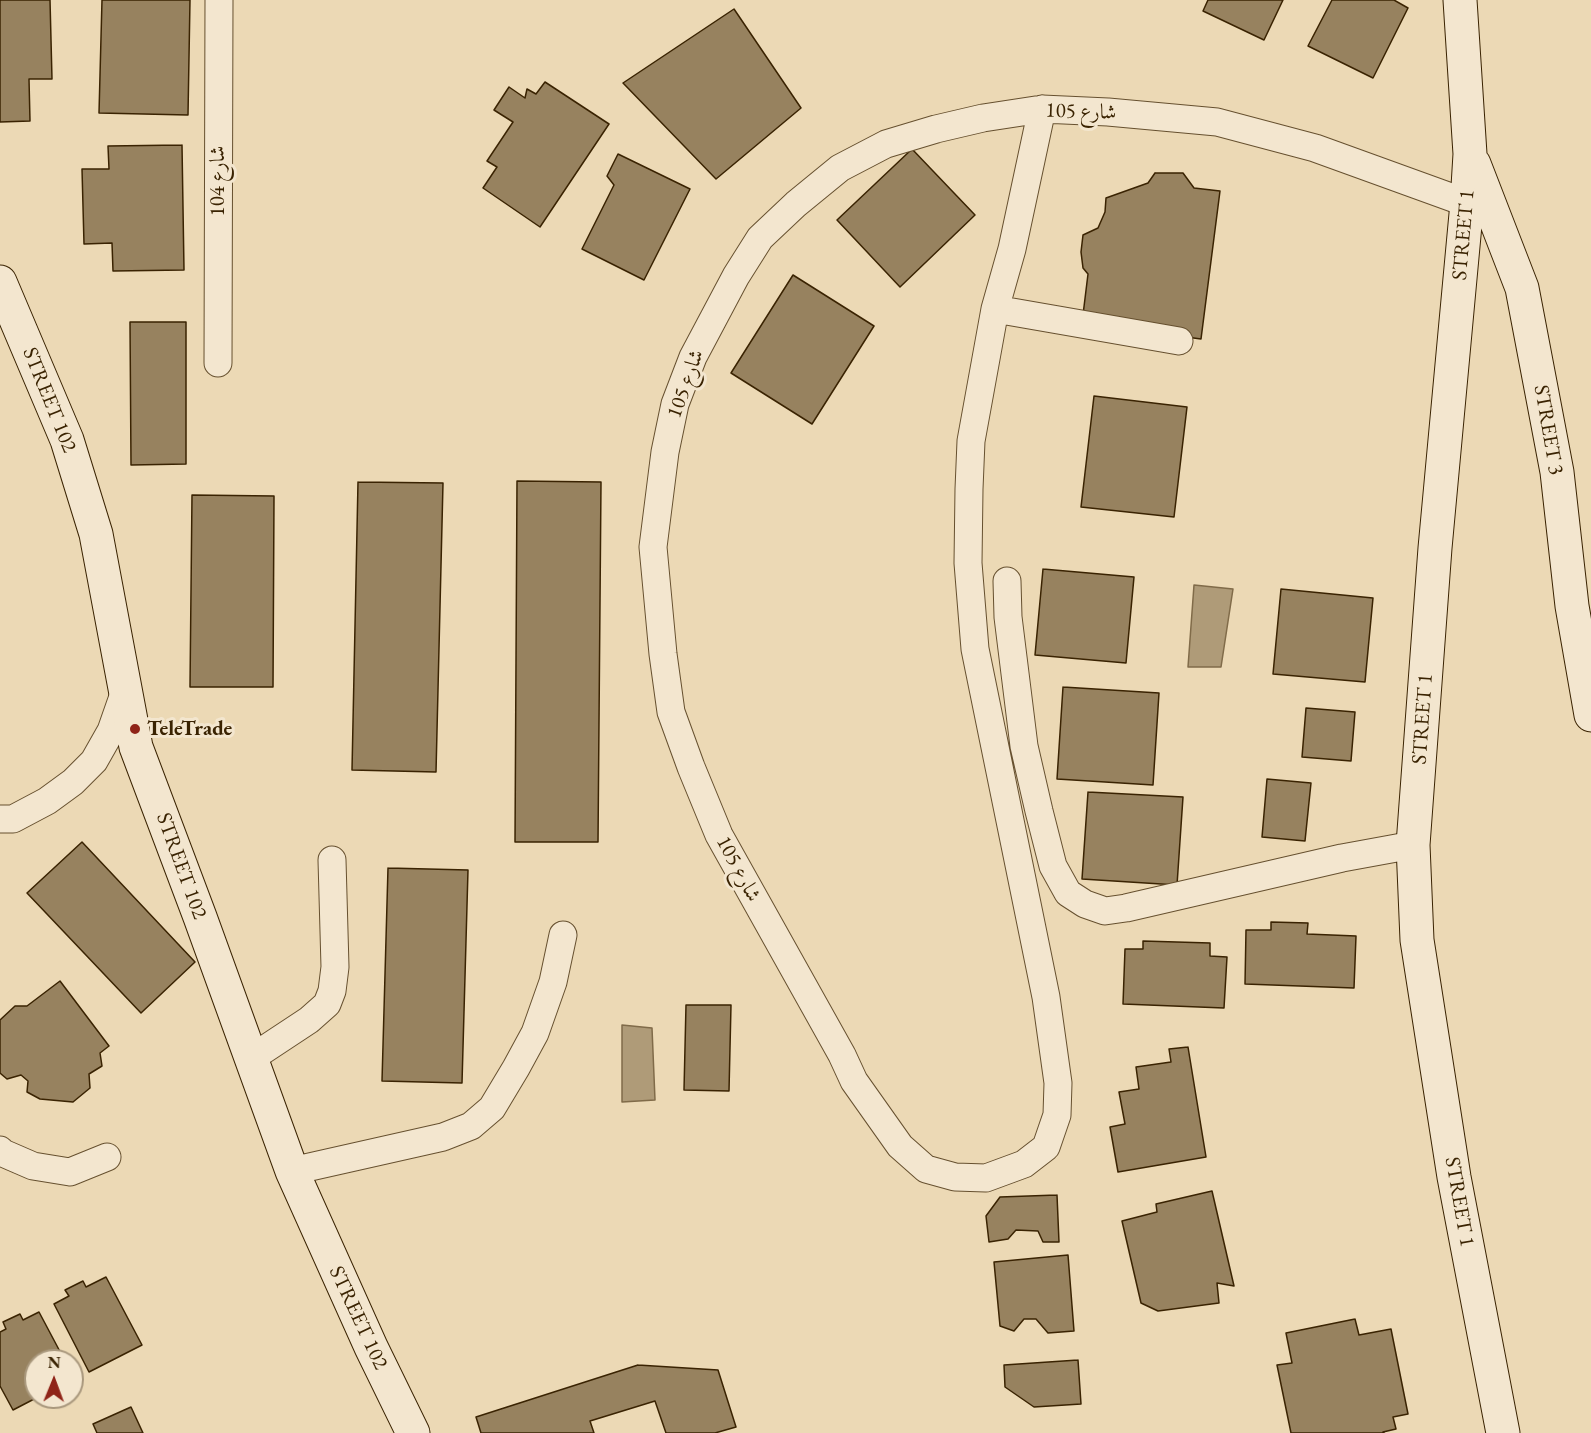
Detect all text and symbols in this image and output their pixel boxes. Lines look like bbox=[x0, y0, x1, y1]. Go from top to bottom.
street label: شارع 105 bbox=[1045, 98, 1117, 126]
street label: شارع 104 bbox=[205, 146, 231, 216]
street label: STREET 1 bbox=[1447, 189, 1481, 281]
street label: STREET 102 bbox=[17, 344, 81, 456]
street label: شارع 105 bbox=[662, 346, 710, 422]
street label: STREET 3 bbox=[1528, 383, 1568, 477]
street label: STREET 1 bbox=[1407, 673, 1439, 765]
place label: TeleTrade bbox=[147, 716, 232, 742]
marker: TeleTrade bbox=[128, 722, 142, 736]
street label: STREET 102 bbox=[150, 810, 212, 922]
street label: شارع 105 bbox=[710, 832, 766, 906]
street label: STREET 1 bbox=[1439, 1155, 1479, 1249]
street label: STREET 102 bbox=[323, 1262, 393, 1374]
north arrow bbox=[24, 1349, 84, 1409]
text: N bbox=[48, 1352, 61, 1373]

